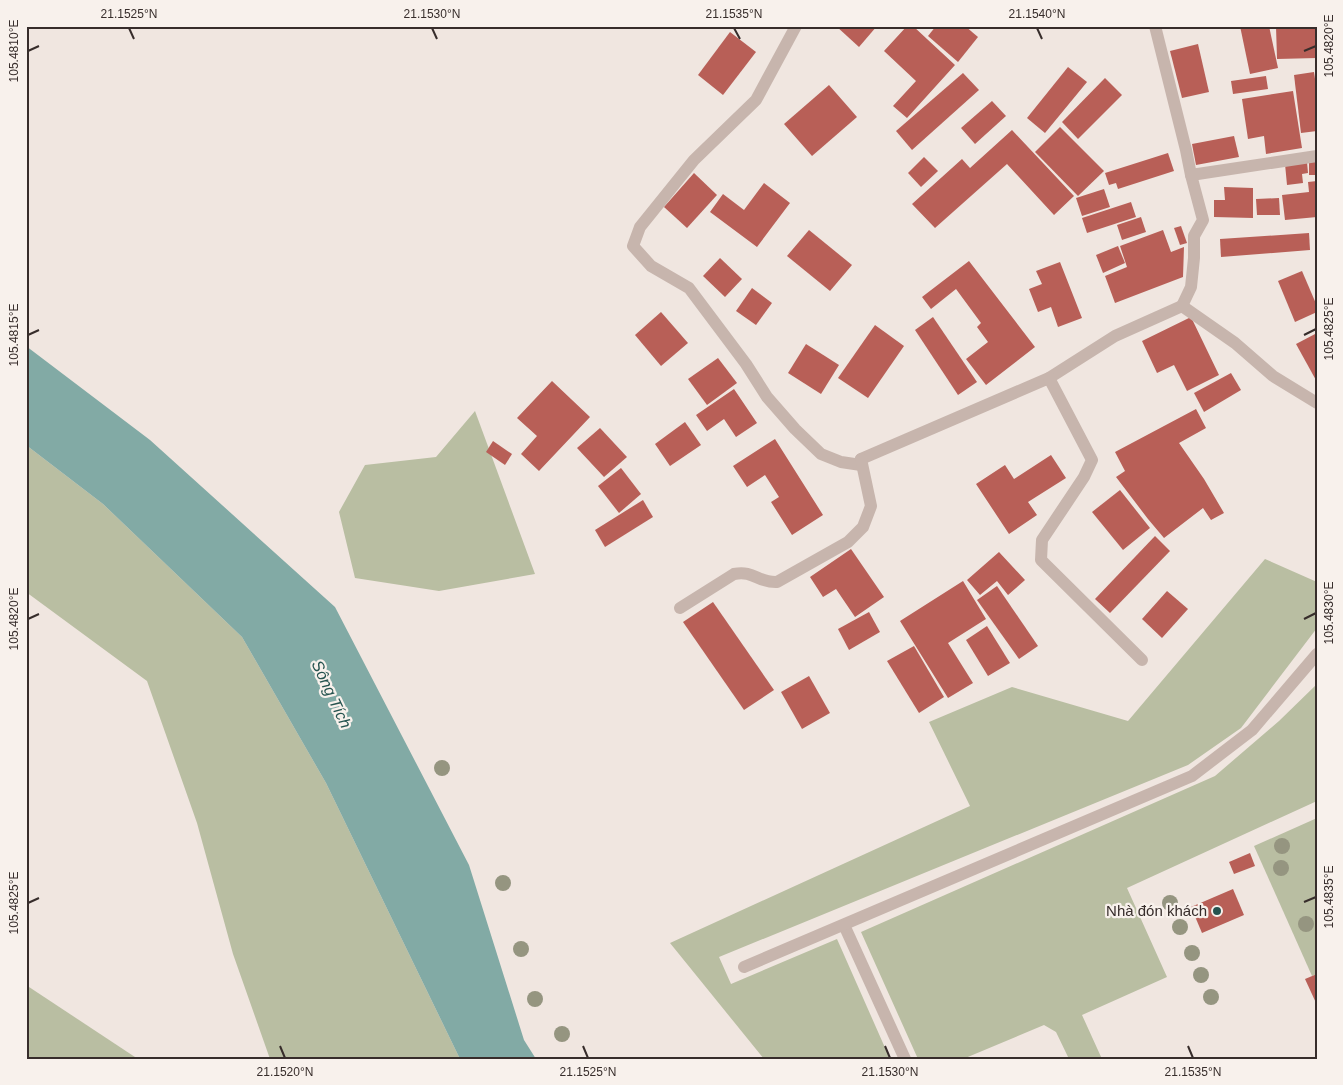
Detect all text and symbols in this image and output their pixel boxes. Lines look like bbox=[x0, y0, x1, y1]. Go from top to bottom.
text: 21.1525°N bbox=[101, 7, 157, 21]
text: 21.1530°N bbox=[404, 7, 460, 21]
text: 21.1535°N bbox=[706, 7, 762, 21]
text: 21.1540°N bbox=[1009, 7, 1065, 21]
text: 105.4820°E bbox=[1322, 15, 1336, 77]
text: 105.4810°E bbox=[7, 20, 21, 82]
text: 105.4825°E bbox=[1322, 298, 1336, 360]
text: 105.4815°E bbox=[7, 304, 21, 366]
text: 105.4830°E bbox=[1322, 582, 1336, 644]
text: 105.4820°E bbox=[7, 588, 21, 650]
water label: Sông Tích bbox=[308, 658, 355, 731]
text: 105.4835°E bbox=[1322, 866, 1336, 928]
text: 105.4825°E bbox=[7, 872, 21, 934]
place label: Nhà đón khách bbox=[1106, 902, 1207, 919]
marker: Nhà đón khách bbox=[1211, 905, 1223, 917]
text: 21.1520°N bbox=[257, 1065, 313, 1079]
text: 21.1525°N bbox=[560, 1065, 616, 1079]
text: 21.1530°N bbox=[862, 1065, 918, 1079]
text: 21.1535°N bbox=[1165, 1065, 1221, 1079]

